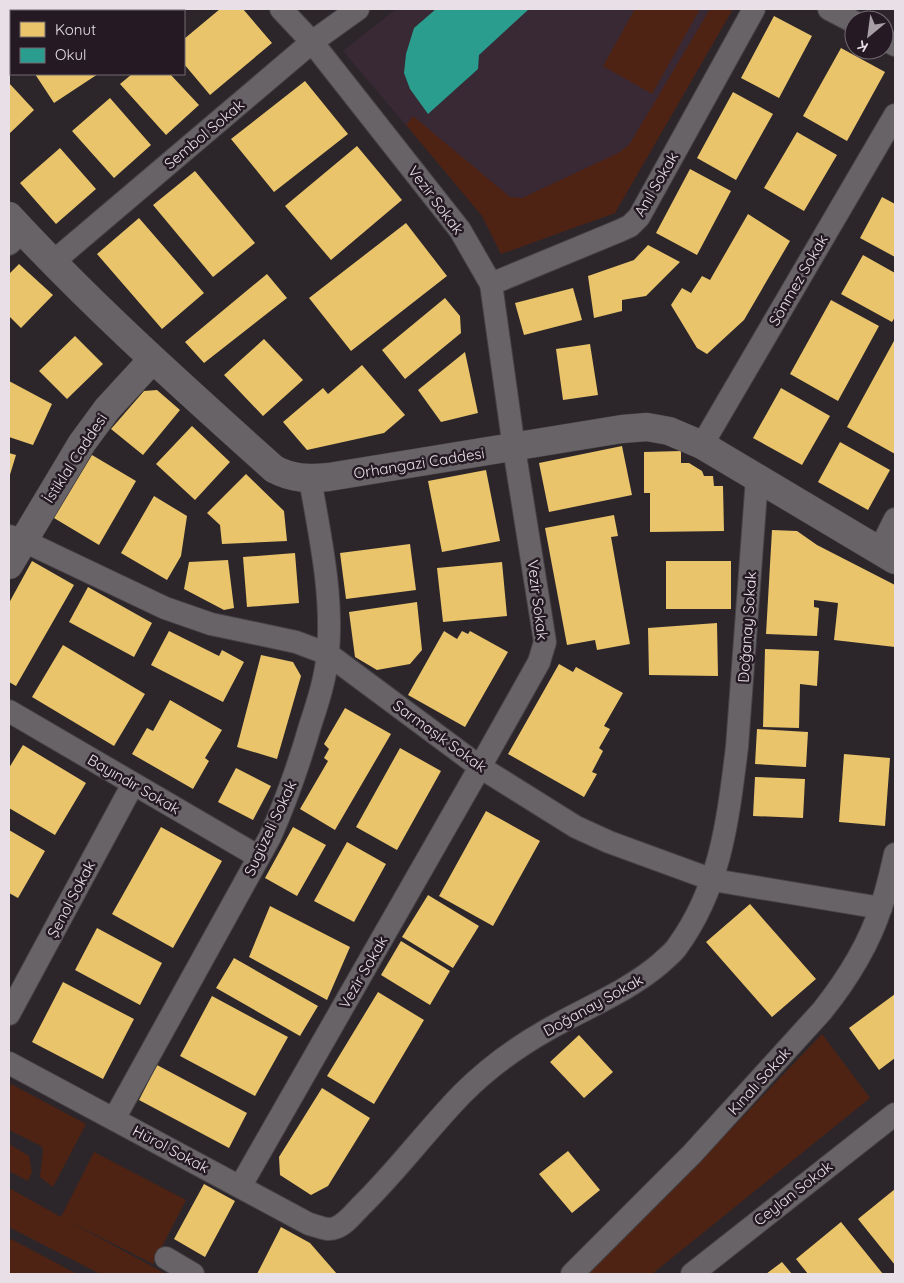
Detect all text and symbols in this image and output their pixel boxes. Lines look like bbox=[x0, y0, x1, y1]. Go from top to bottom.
legend bbox=[10, 10, 185, 75]
north arrow bbox=[844, 10, 894, 60]
text: Konut bbox=[55, 20, 96, 39]
text: K bbox=[854, 36, 871, 56]
text: Okul bbox=[55, 45, 86, 64]
street label: Sembol Sokak bbox=[160, 95, 248, 173]
street label: Anıl Sokak bbox=[630, 148, 682, 220]
street label: Vezir Sokak bbox=[404, 162, 468, 238]
street label: Sönmez Sokak bbox=[764, 231, 832, 329]
street label: İstiklal Caddesi bbox=[39, 410, 111, 506]
street label: Orhangazi Caddesi bbox=[352, 443, 486, 483]
street label: Vezir Sokak bbox=[524, 559, 552, 641]
street label: Doğanay Sokak bbox=[734, 571, 760, 683]
street label: Sarmaşık Sokak bbox=[390, 696, 490, 776]
street label: Bayındır Sokak bbox=[84, 750, 184, 818]
street label: Sugüzeli Sokak bbox=[240, 777, 300, 879]
street label: Şenol Sokak bbox=[43, 857, 99, 941]
street label: Vezir Sokak bbox=[335, 932, 391, 1012]
street label: Doğanay Sokak bbox=[540, 970, 646, 1040]
street label: Kınalı Sokak bbox=[724, 1043, 794, 1119]
street label: Hürol Sokak bbox=[129, 1121, 213, 1177]
street label: Ceylan Sokak bbox=[750, 1156, 836, 1230]

